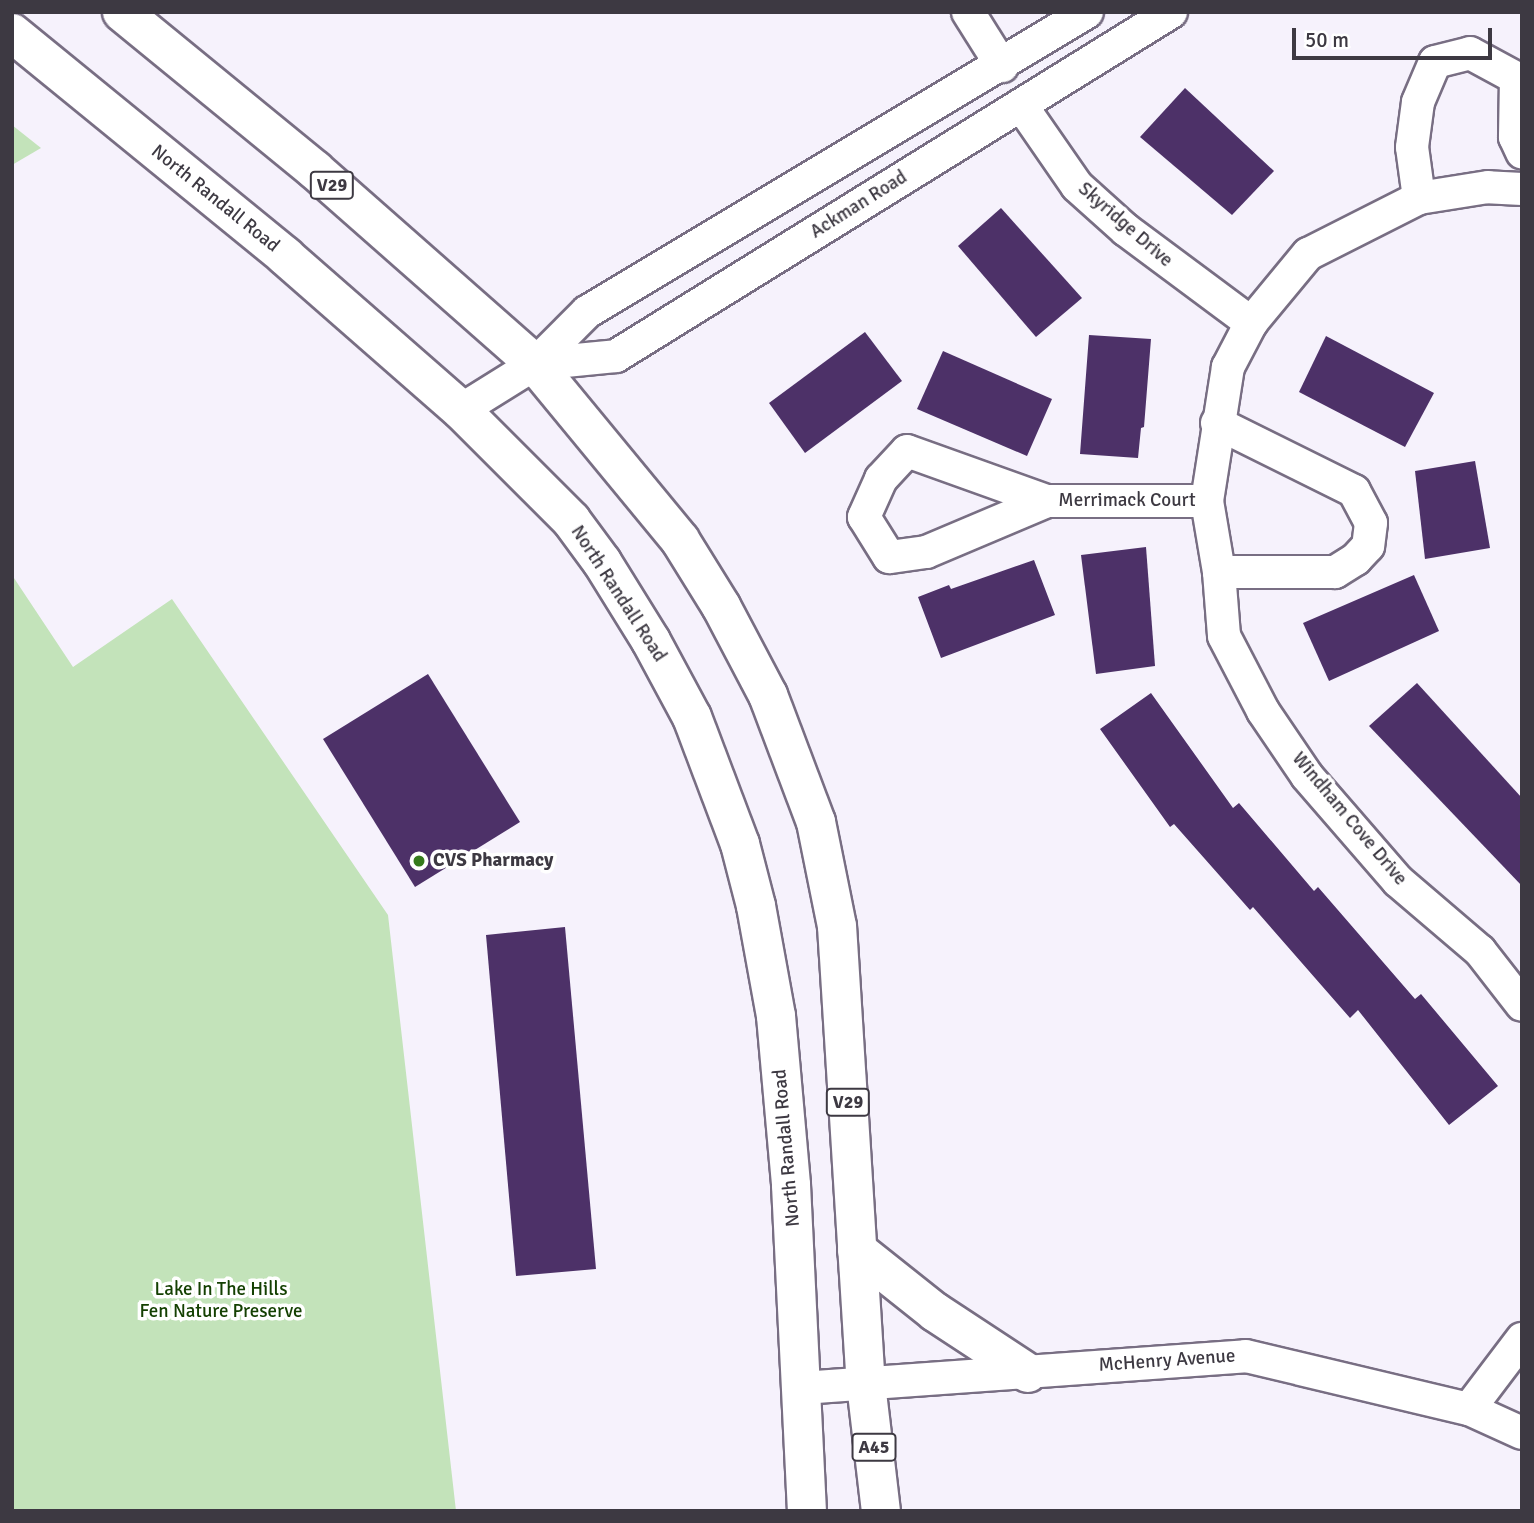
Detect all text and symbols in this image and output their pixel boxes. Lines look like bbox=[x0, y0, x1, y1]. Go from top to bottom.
scale bar bbox=[1296, 14, 1496, 58]
text: 50 m bbox=[1305, 27, 1349, 53]
street label: North Randall Road bbox=[146, 140, 284, 258]
street label: Ackman Road bbox=[806, 166, 912, 244]
road number: V29 bbox=[309, 170, 355, 200]
street label: Skyridge Drive bbox=[1073, 178, 1177, 272]
street label: Merrimack Court bbox=[1058, 490, 1196, 512]
street label: North Randall Road bbox=[565, 521, 671, 667]
street label: Windham Cove Drive bbox=[1287, 748, 1411, 890]
place label: CVS Pharmacy bbox=[433, 850, 553, 872]
marker: CVS Pharmacy bbox=[411, 853, 427, 869]
street label: North Randall Road bbox=[769, 1068, 805, 1228]
road number: V29 bbox=[825, 1087, 871, 1116]
park label: Lake In The Hills Fen Nature Preserve bbox=[139, 1279, 303, 1323]
street label: McHenry Avenue bbox=[1098, 1345, 1236, 1377]
road number: A45 bbox=[851, 1432, 897, 1462]

